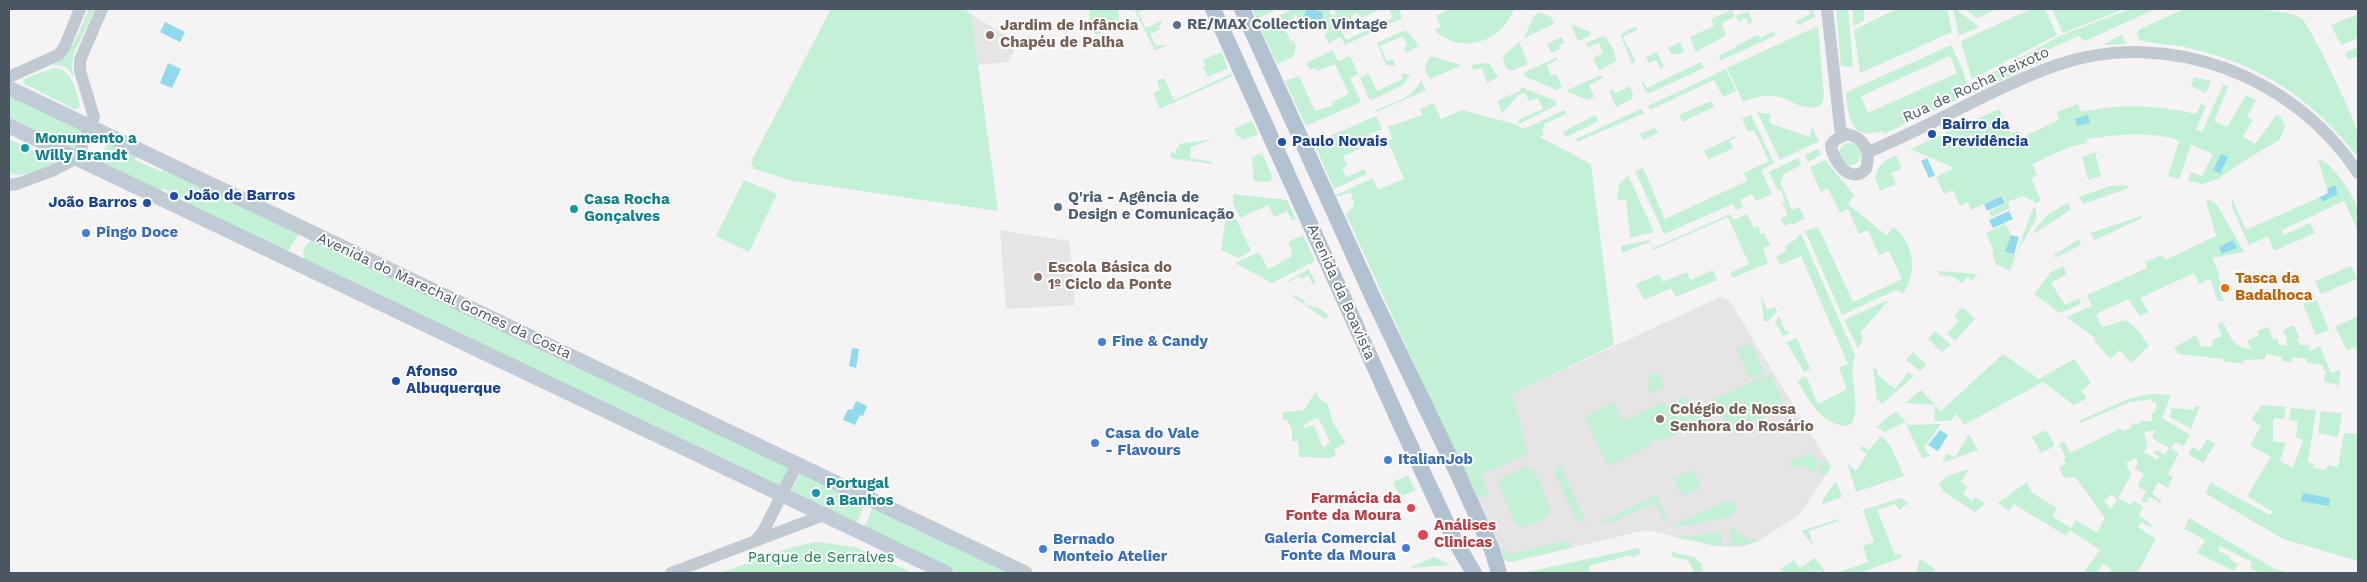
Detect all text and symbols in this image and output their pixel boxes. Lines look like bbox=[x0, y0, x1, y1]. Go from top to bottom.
place label: RE/MAX Collection Vintage bbox=[1187, 16, 1388, 34]
place label: Jardim de Infância Chapéu de Palha bbox=[1000, 17, 1138, 52]
marker: RE/MAX Collection Vintage bbox=[1171, 19, 1183, 31]
marker: Jardim de Infância Chapéu de Palha bbox=[984, 29, 996, 41]
street label: Rua de Rocha Peixoto bbox=[1900, 43, 2052, 127]
place label: Bairro da Previdência bbox=[1942, 116, 2029, 151]
marker: Bairro da Previdência bbox=[1926, 128, 1938, 140]
place label: Monumento a Willy Brandt bbox=[35, 130, 137, 165]
place label: Paulo Novais bbox=[1292, 133, 1387, 151]
marker: Paulo Novais bbox=[1276, 136, 1288, 148]
marker: Monumento a Willy Brandt bbox=[19, 142, 31, 154]
place label: João de Barros bbox=[184, 187, 295, 205]
place label: Q'ria - Agência de Design e Comunicação bbox=[1068, 189, 1234, 224]
marker: João de Barros bbox=[168, 190, 180, 202]
place label: Casa Rocha Gonçalves bbox=[584, 191, 670, 226]
place label: João Barros bbox=[48, 194, 137, 212]
marker: João Barros bbox=[141, 197, 153, 209]
marker: Q'ria - Agência de Design e Comunicação bbox=[1052, 201, 1064, 213]
marker: Casa Rocha Gonçalves bbox=[568, 203, 580, 215]
street label: Avenida da Boavista bbox=[1303, 221, 1379, 363]
place label: Pingo Doce bbox=[96, 224, 178, 242]
marker: Pingo Doce bbox=[80, 227, 92, 239]
street label: Avenida do Marechal Gomes da Costa bbox=[314, 229, 574, 363]
place label: Escola Básica do 1º Ciclo da Ponte bbox=[1048, 259, 1172, 294]
place label: Tasca da Badalhoca bbox=[2235, 270, 2312, 305]
marker: Escola Básica do 1º Ciclo da Ponte bbox=[1032, 271, 1044, 283]
marker: Tasca da Badalhoca bbox=[2219, 282, 2231, 294]
place label: Fine & Candy bbox=[1112, 333, 1208, 351]
marker: Fine & Candy bbox=[1096, 336, 1108, 348]
place label: Afonso Albuquerque bbox=[406, 363, 501, 398]
marker: Afonso Albuquerque bbox=[390, 375, 402, 387]
place label: Colégio de Nossa Senhora do Rosário bbox=[1670, 401, 1814, 436]
marker: Colégio de Nossa Senhora do Rosário bbox=[1654, 413, 1666, 425]
place label: Casa do Vale - Flavours bbox=[1105, 425, 1199, 460]
marker: Casa do Vale - Flavours bbox=[1089, 437, 1101, 449]
place label: ItalianJob bbox=[1398, 451, 1473, 469]
marker: ItalianJob bbox=[1382, 454, 1394, 466]
place label: Portugal a Banhos bbox=[826, 475, 893, 510]
marker: Portugal a Banhos bbox=[810, 487, 822, 499]
place label: Farmácia da Fonte da Moura bbox=[1285, 490, 1401, 525]
marker: Farmácia da Fonte da Moura bbox=[1405, 502, 1417, 514]
place label: Análises Clinicas bbox=[1434, 517, 1496, 552]
marker: Análises Clinicas bbox=[1416, 528, 1430, 542]
place label: Galeria Comercial Fonte da Moura bbox=[1264, 530, 1396, 565]
place label: Bernado Monteio Atelier bbox=[1053, 531, 1167, 566]
marker: Galeria Comercial Fonte da Moura bbox=[1400, 542, 1412, 554]
marker: Bernado Monteio Atelier bbox=[1037, 543, 1049, 555]
park label: Parque de Serralves bbox=[748, 549, 894, 567]

